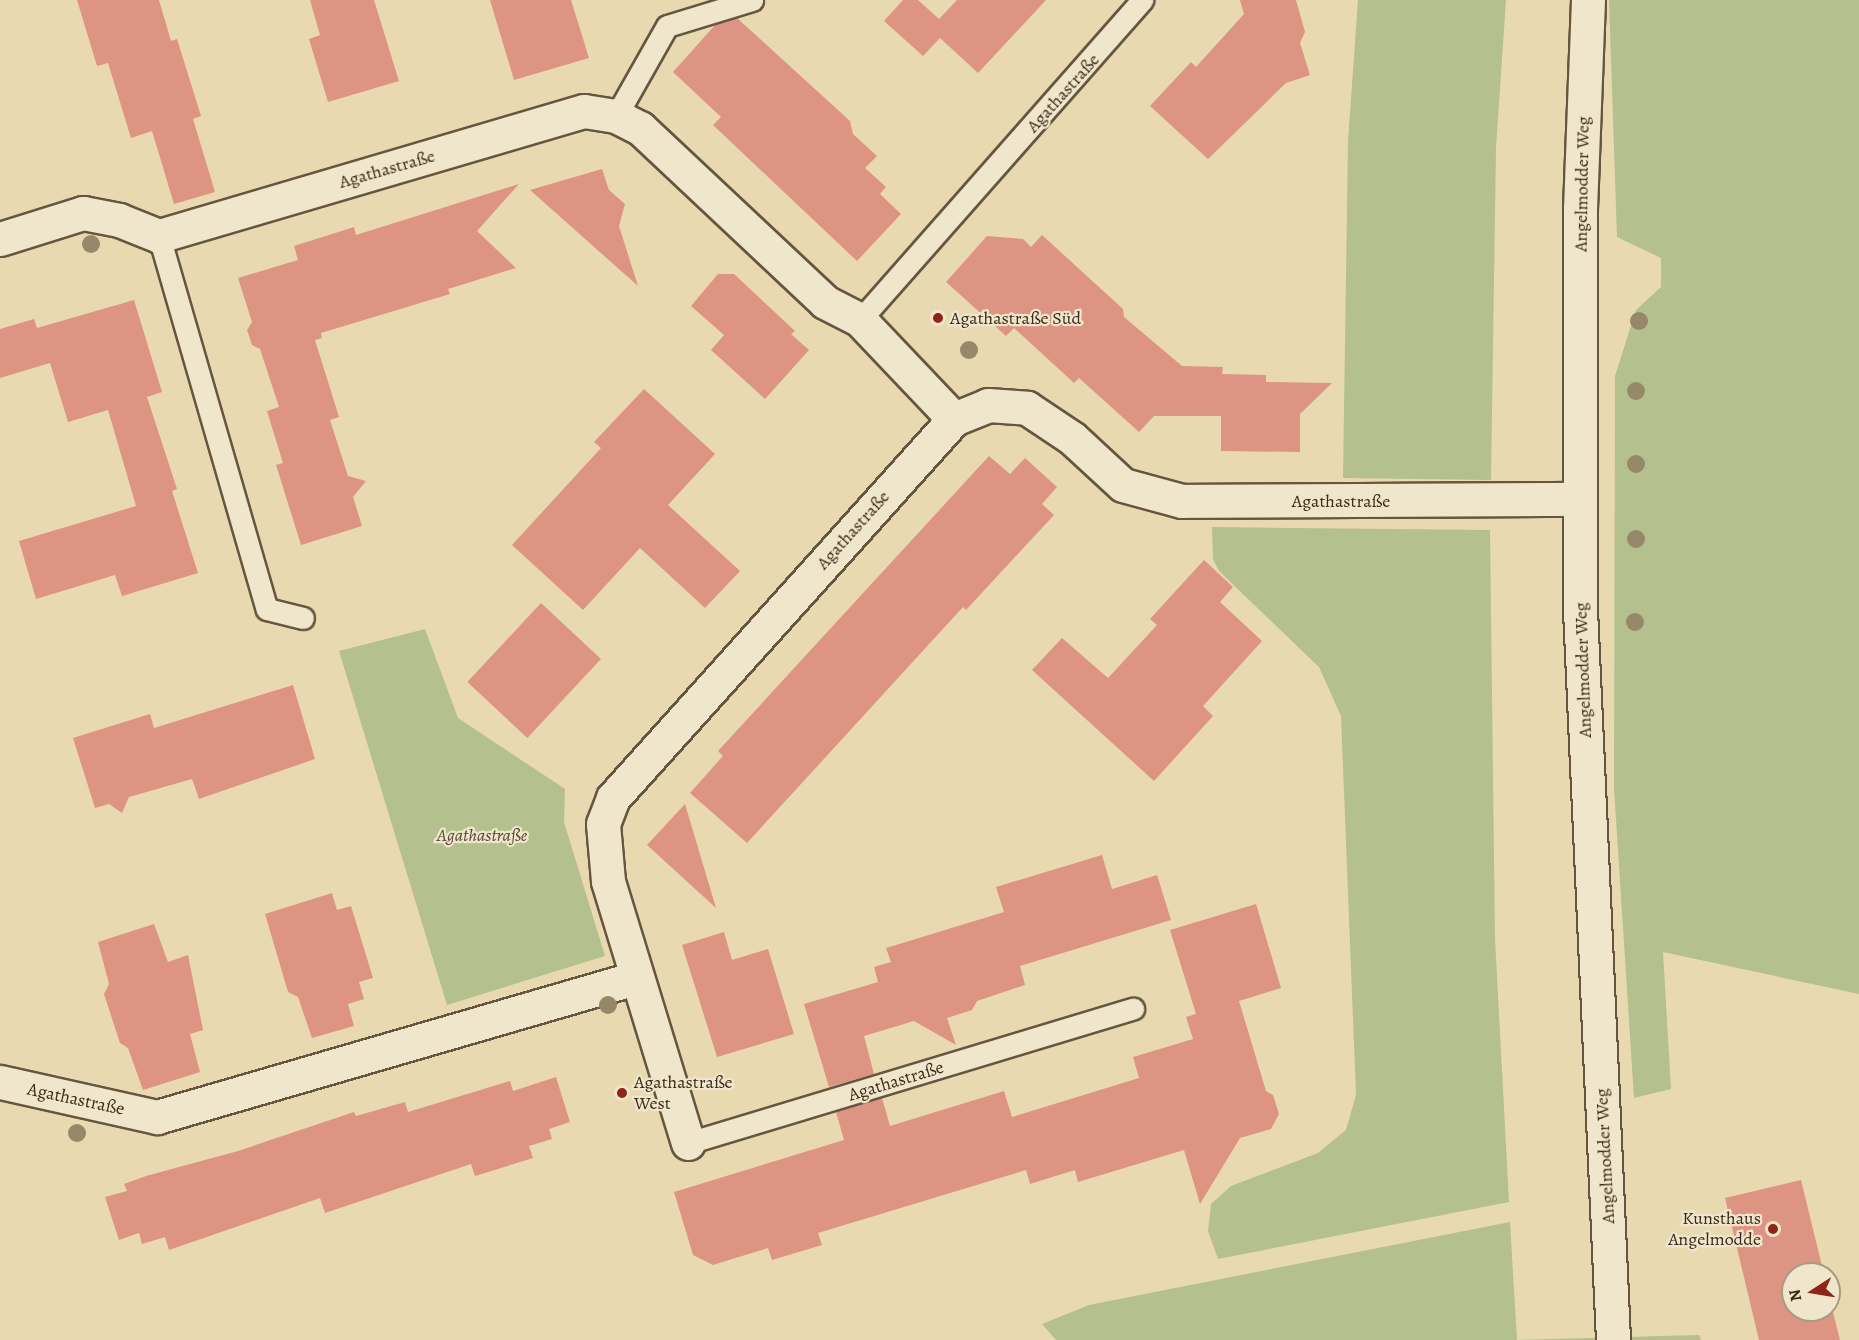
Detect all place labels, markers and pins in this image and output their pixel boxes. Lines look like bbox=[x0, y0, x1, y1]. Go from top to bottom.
place label: Agathastraße Süd bbox=[950, 307, 1081, 329]
marker: Agathastraße Süd bbox=[931, 311, 945, 325]
place label: Agathastraße West bbox=[634, 1072, 733, 1114]
marker: Agathastraße West bbox=[615, 1086, 629, 1100]
place label: Kunsthaus Angelmodde bbox=[1668, 1208, 1761, 1250]
marker: Kunsthaus Angelmodde bbox=[1766, 1222, 1780, 1236]

